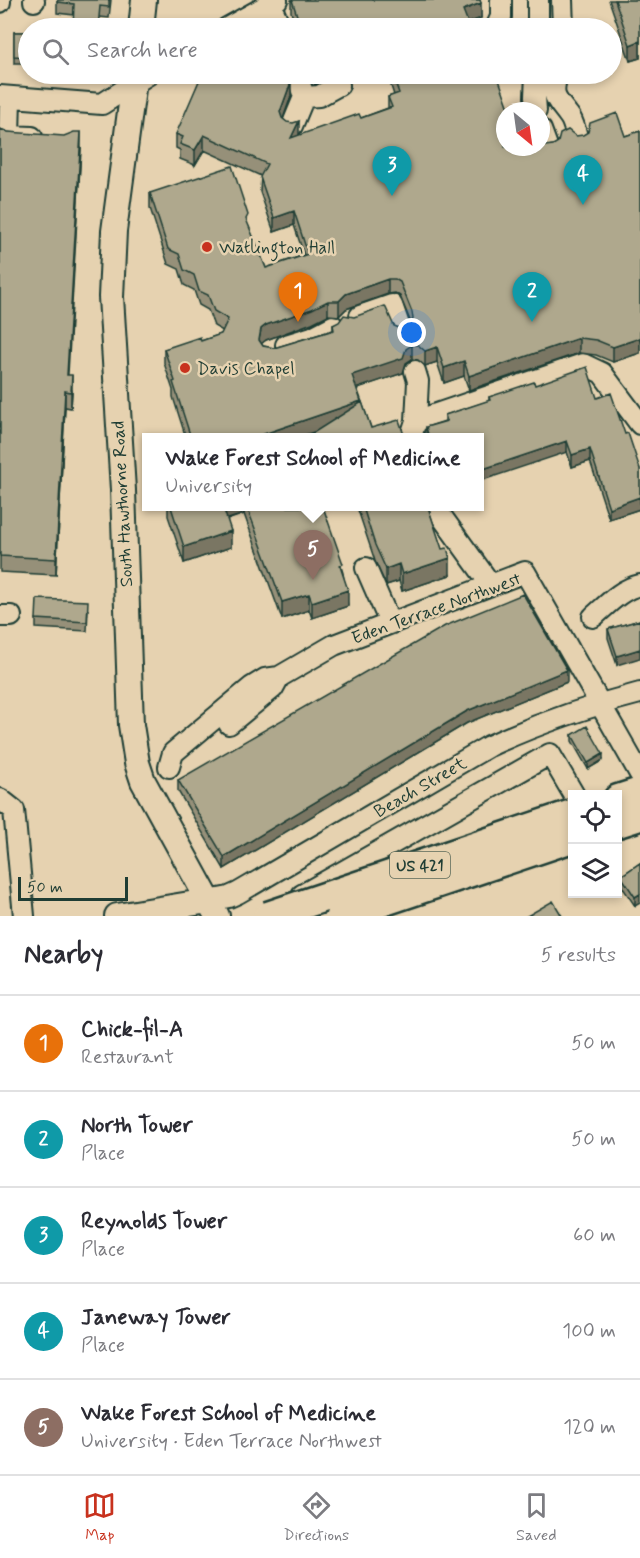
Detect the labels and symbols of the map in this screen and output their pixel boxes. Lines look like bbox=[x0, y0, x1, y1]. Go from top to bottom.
north arrow bbox=[496, 102, 550, 156]
pin: 3 bbox=[372, 146, 412, 196]
pin: 4 bbox=[564, 156, 602, 205]
place label: Watlington Hall bbox=[219, 236, 335, 262]
marker: Watlington Hall bbox=[200, 240, 214, 254]
pin: 1 bbox=[278, 272, 318, 322]
pin: 2 bbox=[512, 272, 552, 322]
your location bbox=[397, 318, 426, 347]
place label: Davis Chapel bbox=[197, 357, 295, 381]
marker: Davis Chapel bbox=[178, 361, 192, 375]
street label: South Hawthorne Road bbox=[107, 420, 139, 588]
pin: 5 bbox=[294, 530, 332, 580]
street label: Eden Terrace Northwest bbox=[348, 567, 525, 651]
street label: Beach Street bbox=[370, 751, 472, 824]
road number: US 421 bbox=[390, 852, 450, 878]
scale bar bbox=[18, 874, 128, 902]

